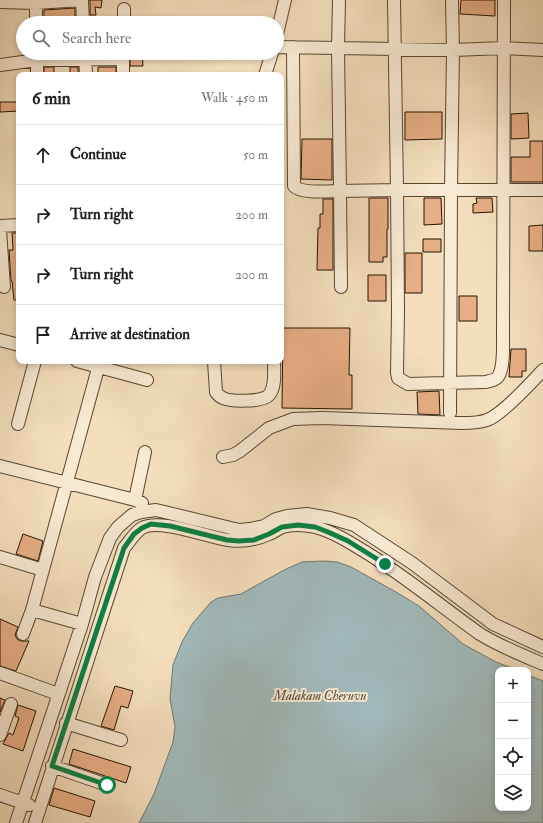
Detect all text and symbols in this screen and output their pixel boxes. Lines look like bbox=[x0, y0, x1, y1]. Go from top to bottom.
search box bbox=[16, 16, 284, 60]
icon: search bbox=[30, 27, 52, 49]
text: Search here bbox=[62, 29, 131, 48]
text: 6 min bbox=[32, 88, 71, 109]
text: Walk · 450 m bbox=[201, 90, 268, 106]
icon: ahead bbox=[32, 144, 54, 166]
text: Continue bbox=[70, 145, 126, 164]
text: 50 m bbox=[243, 147, 268, 163]
icon: right bbox=[32, 204, 54, 226]
text: Turn right bbox=[70, 205, 133, 224]
text: 200 m bbox=[235, 207, 268, 223]
icon: right bbox=[32, 264, 54, 286]
text: Turn right bbox=[70, 265, 133, 284]
text: 200 m bbox=[235, 267, 268, 283]
icon: arrive bbox=[32, 324, 54, 346]
text: Arrive at destination bbox=[70, 325, 190, 344]
route end bbox=[376, 555, 394, 573]
map controls bbox=[495, 667, 531, 811]
button: + bbox=[495, 667, 531, 703]
water label: Malakam Cheruvu bbox=[273, 688, 366, 704]
button: − bbox=[495, 703, 531, 739]
button: locate bbox=[495, 739, 531, 775]
button: layers bbox=[495, 775, 531, 811]
route start bbox=[98, 776, 116, 794]

